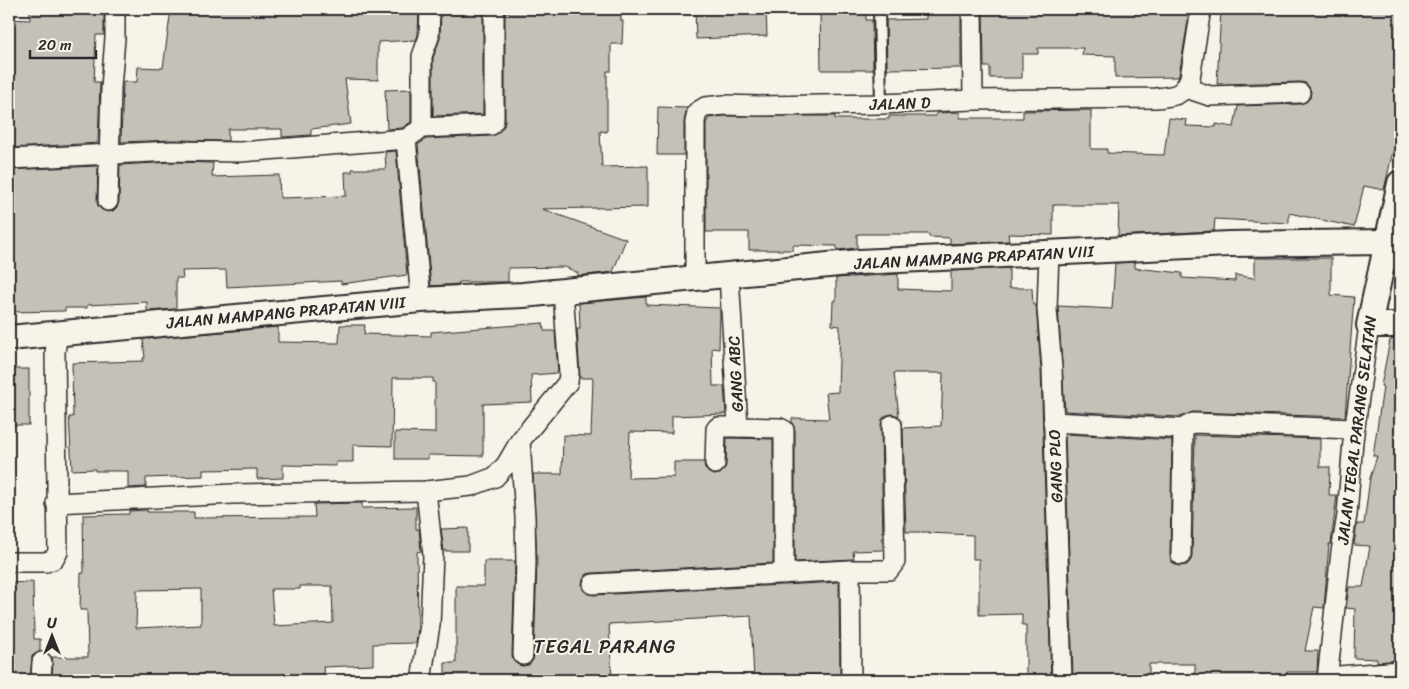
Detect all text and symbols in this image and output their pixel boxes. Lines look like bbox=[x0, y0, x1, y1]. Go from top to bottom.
scale bar bbox=[30, 28, 96, 60]
text: 20 m bbox=[38, 32, 72, 58]
street label: JALAN D bbox=[868, 88, 931, 119]
street label: JALAN MAMPANG PRAPATAN VIII bbox=[853, 237, 1096, 278]
street label: JALAN MAMPANG PRAPATAN VIII bbox=[164, 287, 408, 337]
street label: JALAN TEGAL PARANG SELATAN bbox=[1328, 313, 1385, 547]
street label: GANG ABC bbox=[719, 335, 752, 413]
street label: GANG PLO bbox=[1040, 429, 1071, 503]
text: U bbox=[47, 611, 57, 636]
north arrow bbox=[28, 612, 78, 662]
district label: TEGAL PARANG bbox=[534, 630, 676, 663]

